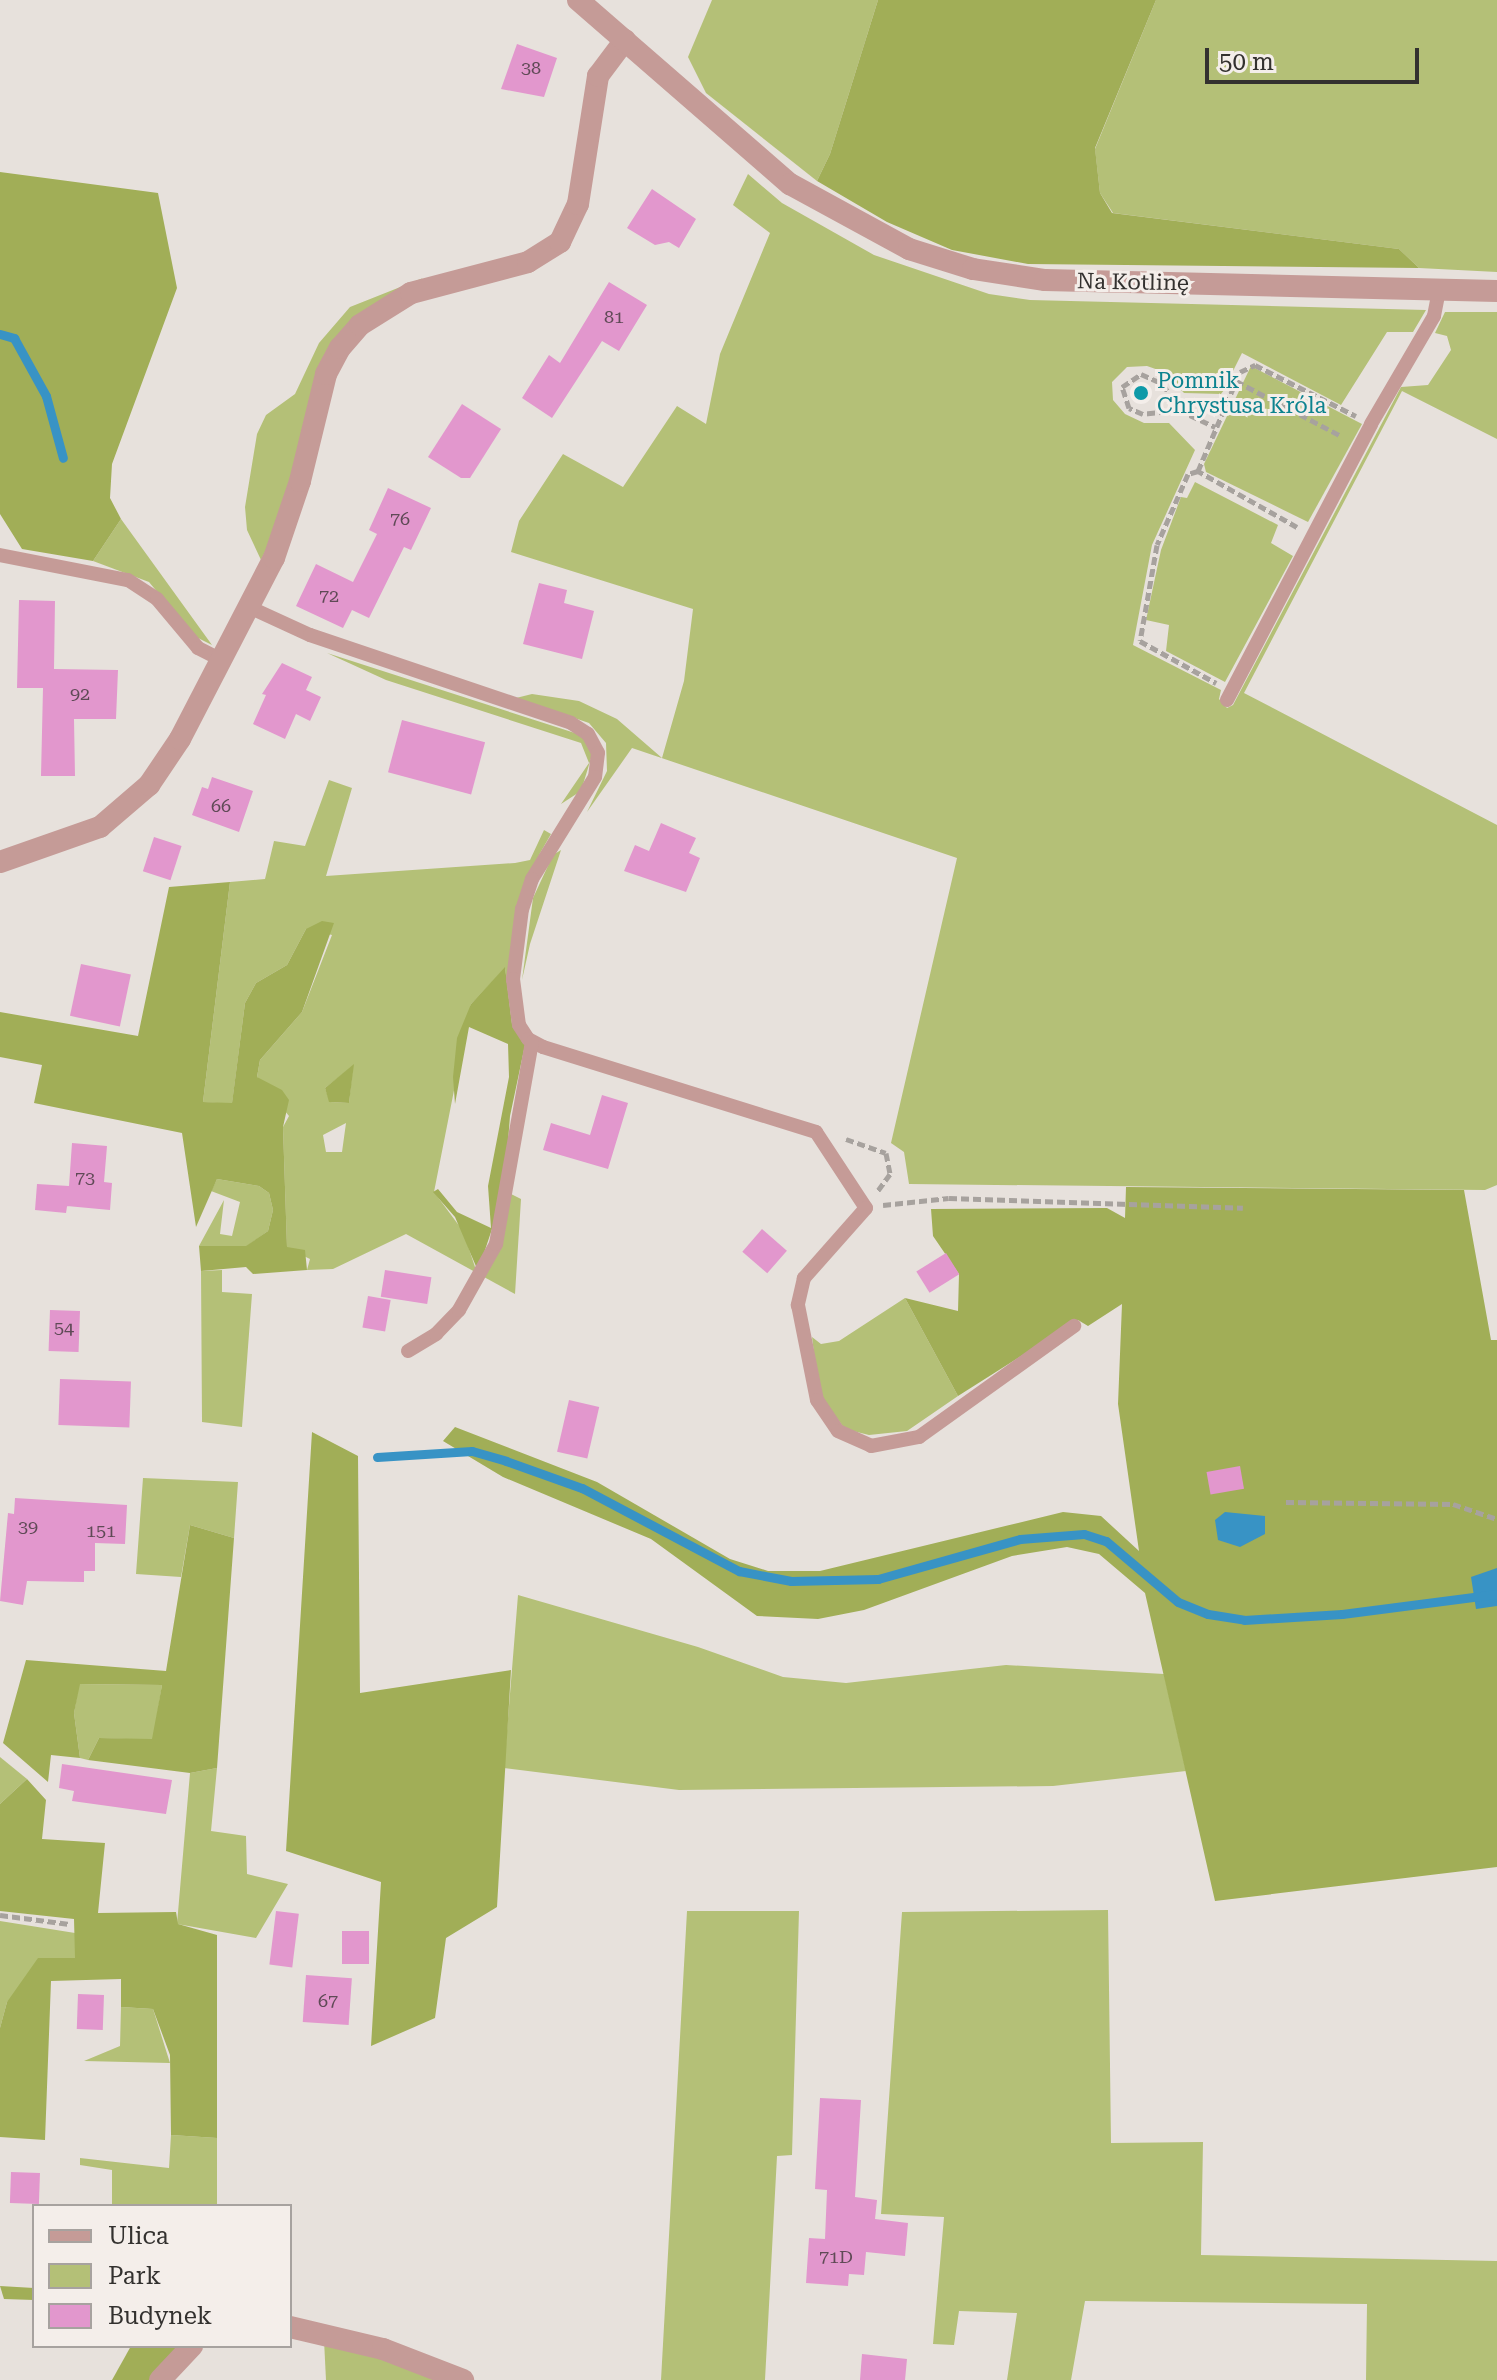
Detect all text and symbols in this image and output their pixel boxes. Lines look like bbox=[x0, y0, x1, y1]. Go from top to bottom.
scale bar bbox=[1209, 32, 1423, 82]
text: 50 m bbox=[1219, 48, 1274, 76]
house number: 38 bbox=[521, 57, 541, 79]
street label: Na Kotlinę bbox=[1077, 268, 1189, 296]
house number: 81 bbox=[604, 306, 624, 328]
place label: Pomnik Chrystusa Króla bbox=[1157, 367, 1327, 418]
marker: Pomnik Chrystusa Króla bbox=[1132, 384, 1150, 402]
house number: 76 bbox=[390, 508, 410, 530]
house number: 72 bbox=[319, 585, 339, 607]
house number: 92 bbox=[70, 683, 90, 705]
house number: 66 bbox=[211, 795, 231, 817]
house number: 73 bbox=[75, 1167, 95, 1189]
house number: 54 bbox=[54, 1317, 74, 1339]
house number: 39 bbox=[18, 1516, 38, 1538]
house number: 151 bbox=[86, 1520, 116, 1542]
house number: 67 bbox=[318, 1990, 338, 2012]
legend bbox=[32, 2204, 292, 2348]
text: Ulica bbox=[108, 2222, 169, 2250]
house number: 71D bbox=[819, 2246, 853, 2268]
text: Park bbox=[108, 2262, 161, 2290]
text: Budynek bbox=[108, 2302, 212, 2330]

